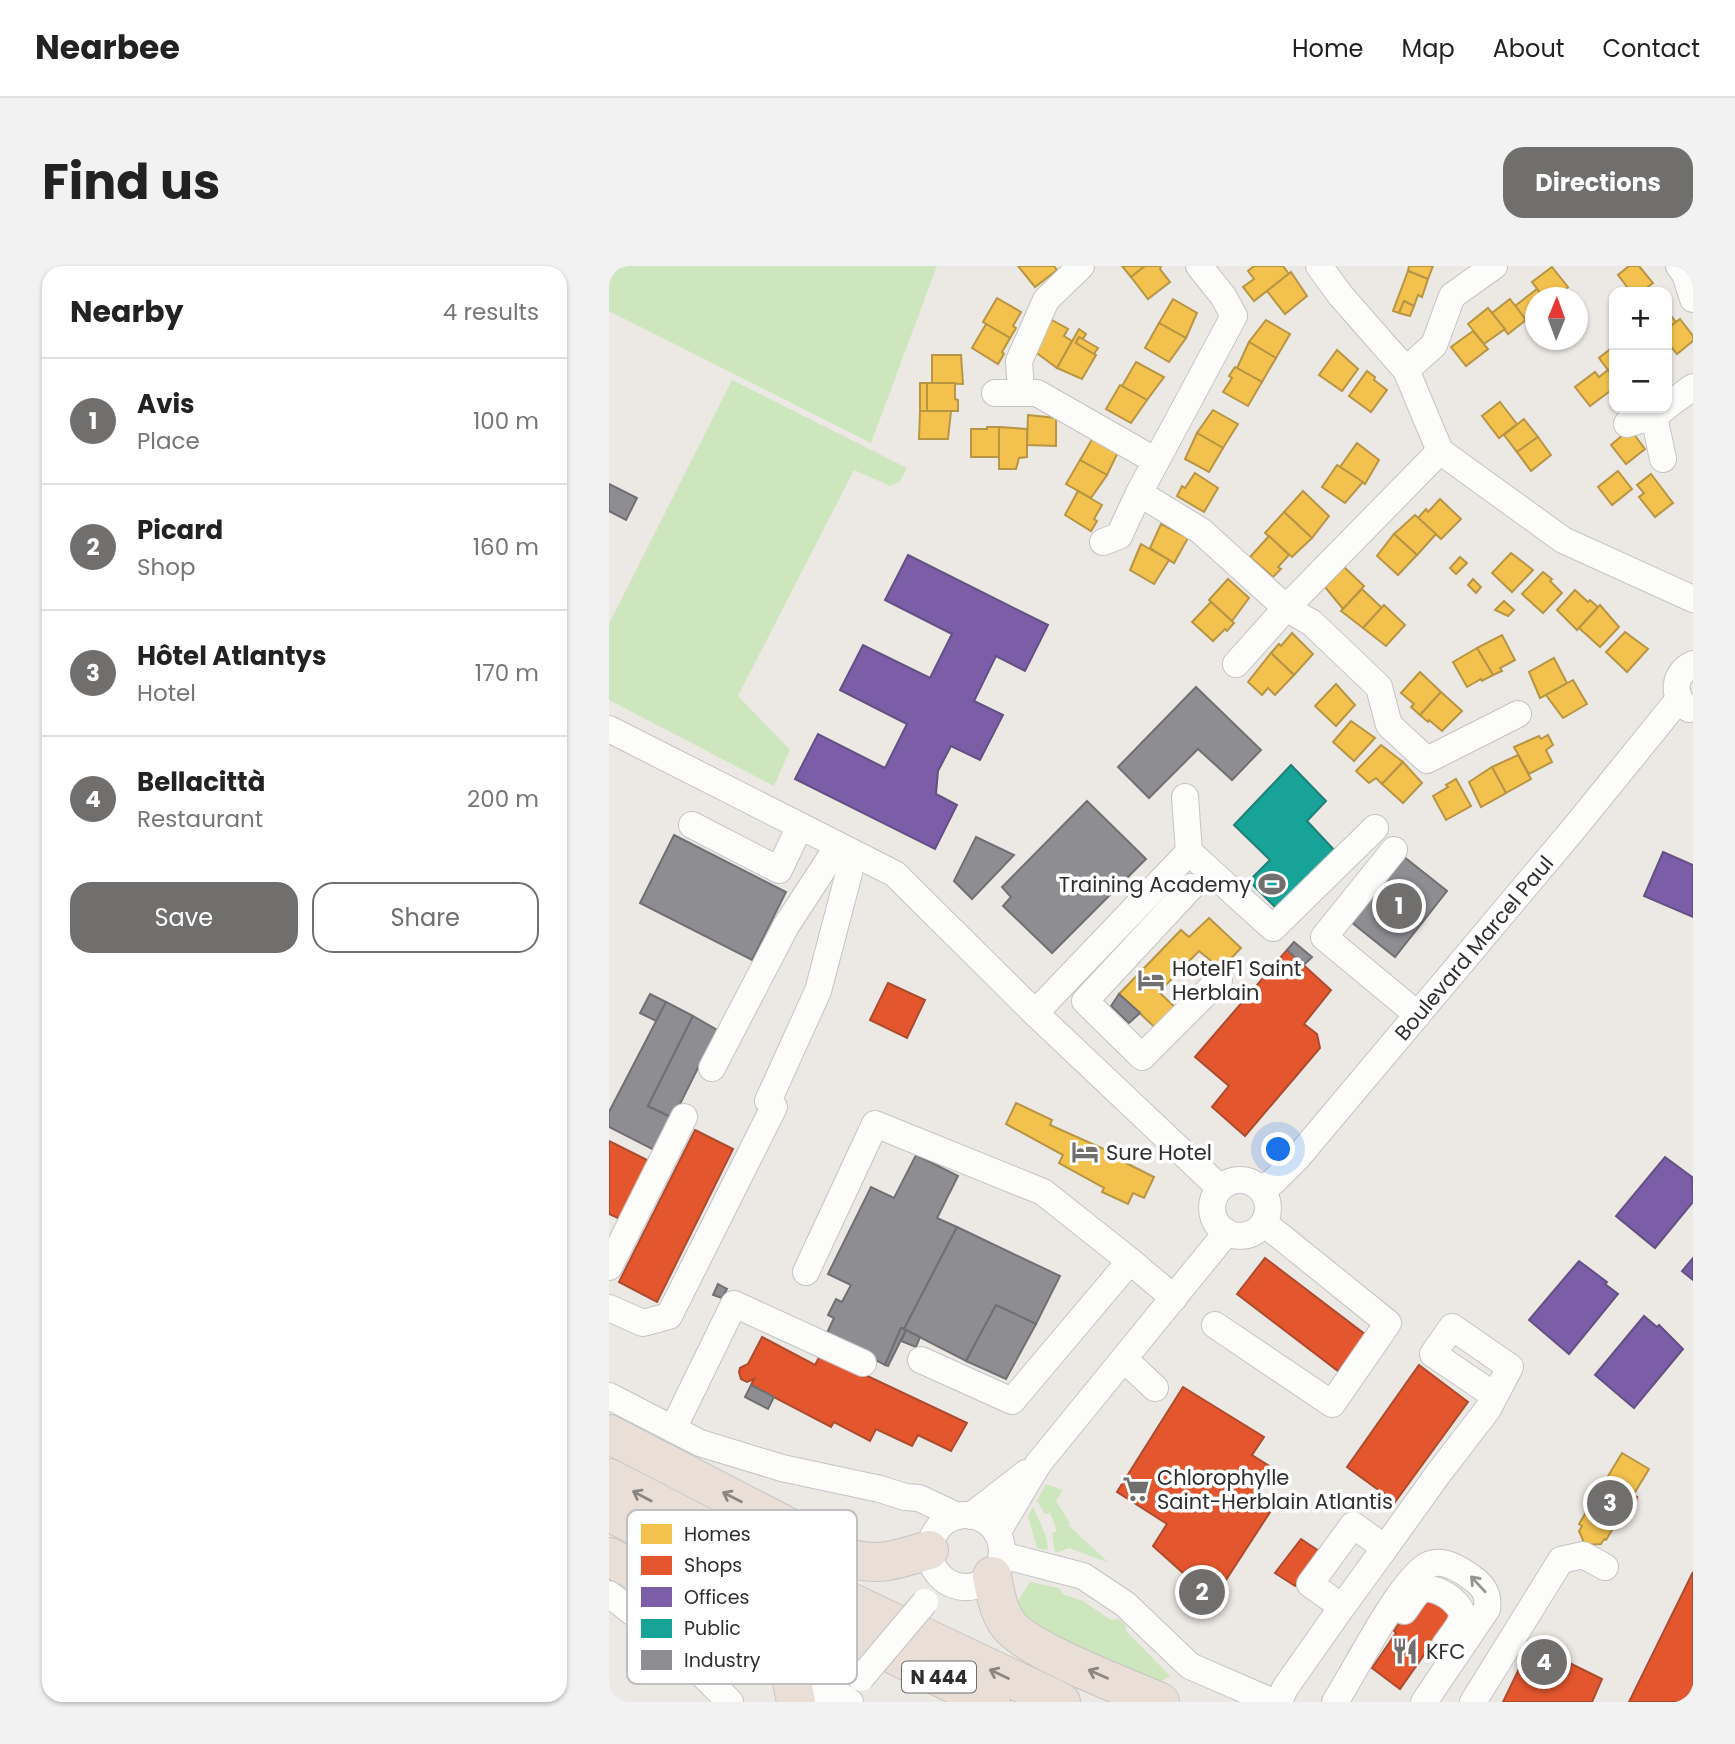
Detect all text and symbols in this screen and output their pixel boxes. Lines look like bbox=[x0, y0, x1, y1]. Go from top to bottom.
text: Nearbee bbox=[35, 24, 180, 71]
text: Home bbox=[1292, 32, 1364, 65]
text: Map bbox=[1402, 32, 1455, 65]
text: About bbox=[1493, 32, 1564, 65]
text: Contact bbox=[1602, 32, 1700, 65]
button: Directions bbox=[1503, 147, 1693, 218]
text: Find us bbox=[42, 148, 220, 216]
north arrow bbox=[1525, 287, 1588, 350]
map controls bbox=[1609, 287, 1672, 413]
button: + bbox=[1609, 287, 1672, 350]
text: Nearby bbox=[70, 290, 184, 333]
text: 4 results bbox=[443, 296, 539, 328]
button: − bbox=[1609, 350, 1672, 413]
text: Avis bbox=[137, 386, 195, 422]
text: 1 bbox=[89, 405, 97, 437]
text: 100 m bbox=[473, 405, 539, 437]
text: Place bbox=[137, 425, 200, 457]
text: Picard bbox=[137, 512, 223, 548]
text: 2 bbox=[86, 531, 100, 563]
text: 160 m bbox=[473, 531, 539, 563]
text: Shop bbox=[137, 551, 196, 583]
text: Hôtel Atlantys bbox=[137, 638, 326, 674]
text: 3 bbox=[86, 657, 100, 689]
text: 170 m bbox=[475, 657, 539, 689]
text: Hotel bbox=[137, 677, 196, 709]
text: Bellacittà bbox=[137, 764, 265, 800]
text: 4 bbox=[85, 783, 101, 815]
text: 200 m bbox=[467, 783, 539, 815]
text: Restaurant bbox=[137, 803, 263, 835]
street label: Boulevard Marcel Paul bbox=[1388, 849, 1560, 1047]
sports icon: Training Academy bbox=[1257, 869, 1287, 899]
place label: Training Academy bbox=[1059, 870, 1251, 899]
pin: 1 bbox=[1376, 880, 1422, 932]
button: Save bbox=[70, 882, 298, 953]
button: Share bbox=[312, 882, 539, 953]
place label: HotelF1 Saint Herblain bbox=[1172, 954, 1302, 1007]
hotel icon: HotelF1 Saint Herblain bbox=[1136, 965, 1166, 995]
your location bbox=[1261, 1132, 1295, 1166]
hotel icon: Sure Hotel bbox=[1070, 1137, 1100, 1167]
place label: Sure Hotel bbox=[1106, 1138, 1212, 1167]
place label: Chlorophylle Saint-Herblain Atlantis bbox=[1157, 1463, 1393, 1516]
supermarket icon: Chlorophylle Saint-Herblain Atlantis bbox=[1121, 1474, 1151, 1504]
pin: 3 bbox=[1587, 1477, 1633, 1529]
one-way arrow bbox=[632, 1489, 653, 1502]
one-way arrow bbox=[722, 1490, 742, 1504]
legend bbox=[627, 1510, 857, 1684]
text: Homes bbox=[684, 1521, 751, 1548]
text: Shops bbox=[684, 1552, 742, 1579]
pin: 2 bbox=[1179, 1566, 1225, 1618]
one-way arrow bbox=[1469, 1576, 1486, 1593]
text: Offices bbox=[684, 1584, 749, 1611]
text: Public bbox=[684, 1615, 741, 1642]
restaurant icon: KFC bbox=[1390, 1636, 1420, 1666]
pin: 4 bbox=[1521, 1636, 1567, 1688]
place label: KFC bbox=[1426, 1637, 1465, 1666]
text: Industry bbox=[684, 1647, 761, 1674]
road number: N 444 bbox=[902, 1662, 976, 1693]
one-way arrow bbox=[989, 1667, 1010, 1680]
one-way arrow bbox=[1088, 1667, 1109, 1680]

